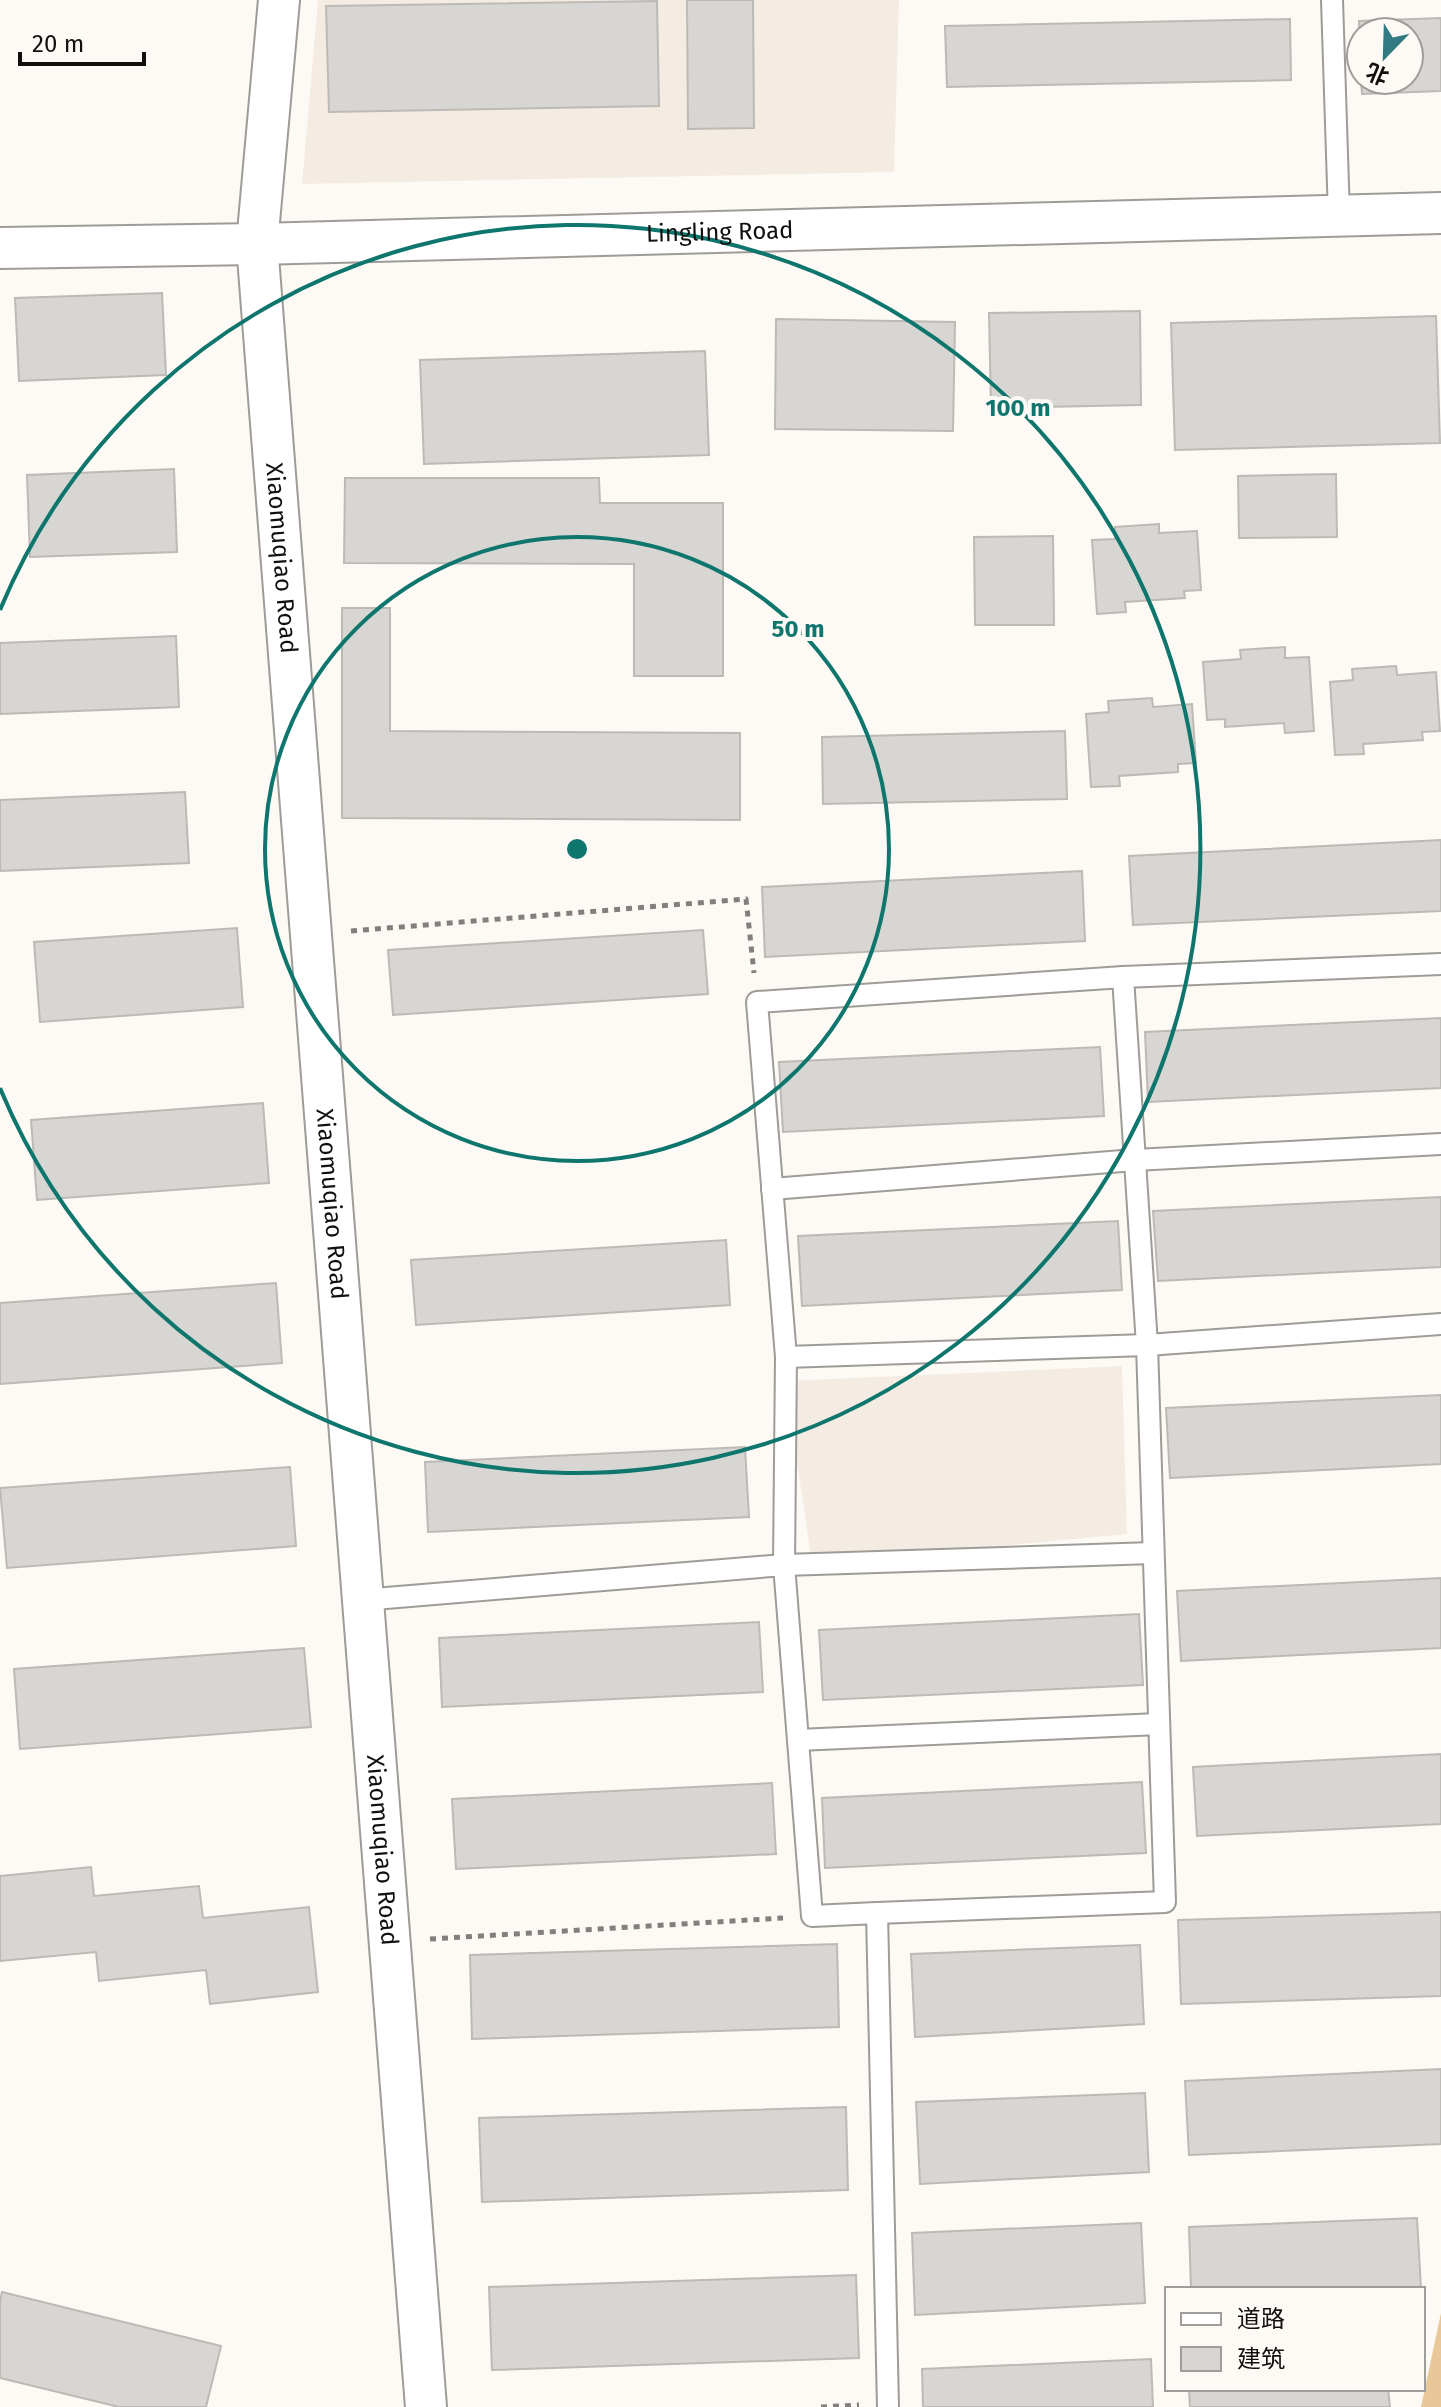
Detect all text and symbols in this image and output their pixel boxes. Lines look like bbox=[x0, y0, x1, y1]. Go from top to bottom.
scale bar bbox=[20, 16, 144, 66]
north arrow bbox=[1345, 16, 1425, 96]
text: 20 m bbox=[32, 30, 84, 58]
text: 北 bbox=[1362, 57, 1393, 91]
street label: Lingling Road bbox=[646, 216, 794, 248]
text: 100 m bbox=[985, 394, 1051, 422]
street label: Xiaomuqiao Road bbox=[260, 462, 303, 655]
text: 50 m bbox=[772, 615, 824, 643]
centre of rings bbox=[563, 835, 591, 863]
street label: Xiaomuqiao Road bbox=[311, 1108, 353, 1301]
street label: Xiaomuqiao Road bbox=[361, 1754, 404, 1947]
legend bbox=[1165, 2287, 1425, 2391]
text: 道路 bbox=[1237, 2305, 1285, 2333]
text: 建筑 bbox=[1237, 2345, 1285, 2373]

